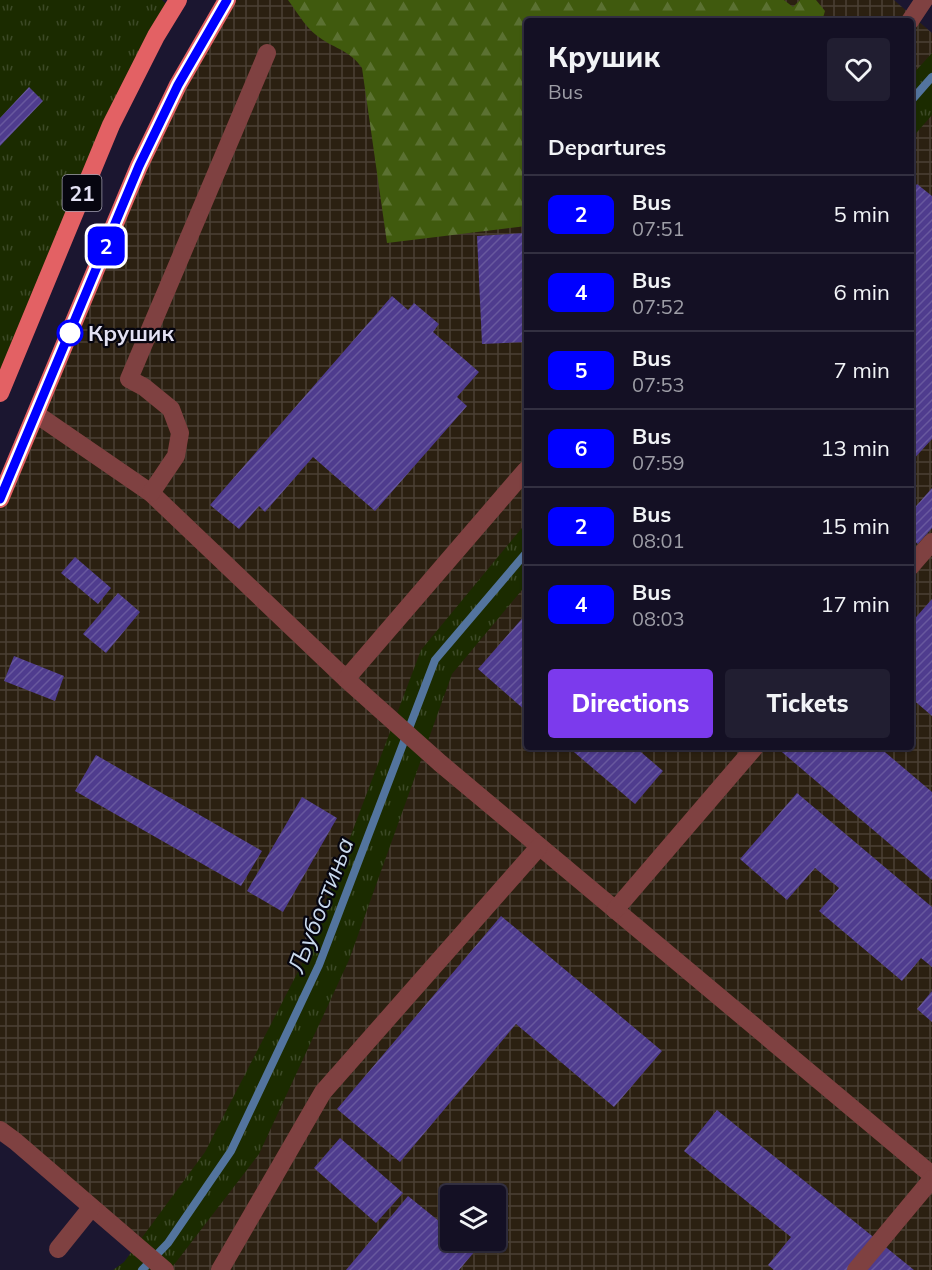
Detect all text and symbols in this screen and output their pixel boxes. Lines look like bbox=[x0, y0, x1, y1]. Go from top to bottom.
button: heart bbox=[827, 38, 890, 101]
text: Крушик bbox=[548, 39, 660, 74]
text: Bus bbox=[548, 79, 583, 104]
text: Departures bbox=[548, 133, 666, 161]
road number: 21 bbox=[62, 175, 101, 211]
text: Bus bbox=[632, 188, 671, 216]
text: 5 min bbox=[834, 200, 890, 228]
text: 2 bbox=[575, 201, 587, 227]
text: 07:51 bbox=[632, 216, 685, 241]
line badge: 2 bbox=[86, 226, 126, 266]
text: 2 bbox=[100, 233, 112, 259]
text: Bus bbox=[632, 266, 671, 294]
text: 6 min bbox=[834, 278, 890, 306]
text: 4 bbox=[575, 279, 587, 305]
text: 07:52 bbox=[632, 294, 685, 319]
place label: Крушик bbox=[88, 319, 174, 347]
marker: Крушик bbox=[57, 320, 83, 346]
text: Bus bbox=[632, 344, 671, 372]
text: 7 min bbox=[834, 356, 890, 384]
text: 5 bbox=[575, 357, 587, 383]
text: 07:53 bbox=[632, 372, 685, 397]
text: Bus bbox=[632, 422, 671, 450]
text: 13 min bbox=[820, 434, 890, 462]
text: 6 bbox=[575, 435, 587, 461]
text: 07:59 bbox=[632, 450, 685, 475]
text: Bus bbox=[632, 500, 671, 528]
text: 15 min bbox=[820, 512, 890, 540]
text: 2 bbox=[575, 513, 587, 539]
text: 08:01 bbox=[632, 528, 685, 553]
text: Bus bbox=[632, 578, 671, 606]
text: 17 min bbox=[820, 590, 890, 618]
text: 4 bbox=[575, 591, 587, 617]
text: 08:03 bbox=[632, 606, 685, 631]
button: Directions bbox=[548, 669, 713, 738]
button: Tickets bbox=[725, 669, 890, 738]
water label: Љубостиња bbox=[280, 833, 360, 978]
map controls bbox=[440, 1185, 506, 1251]
button: layers bbox=[440, 1185, 506, 1251]

